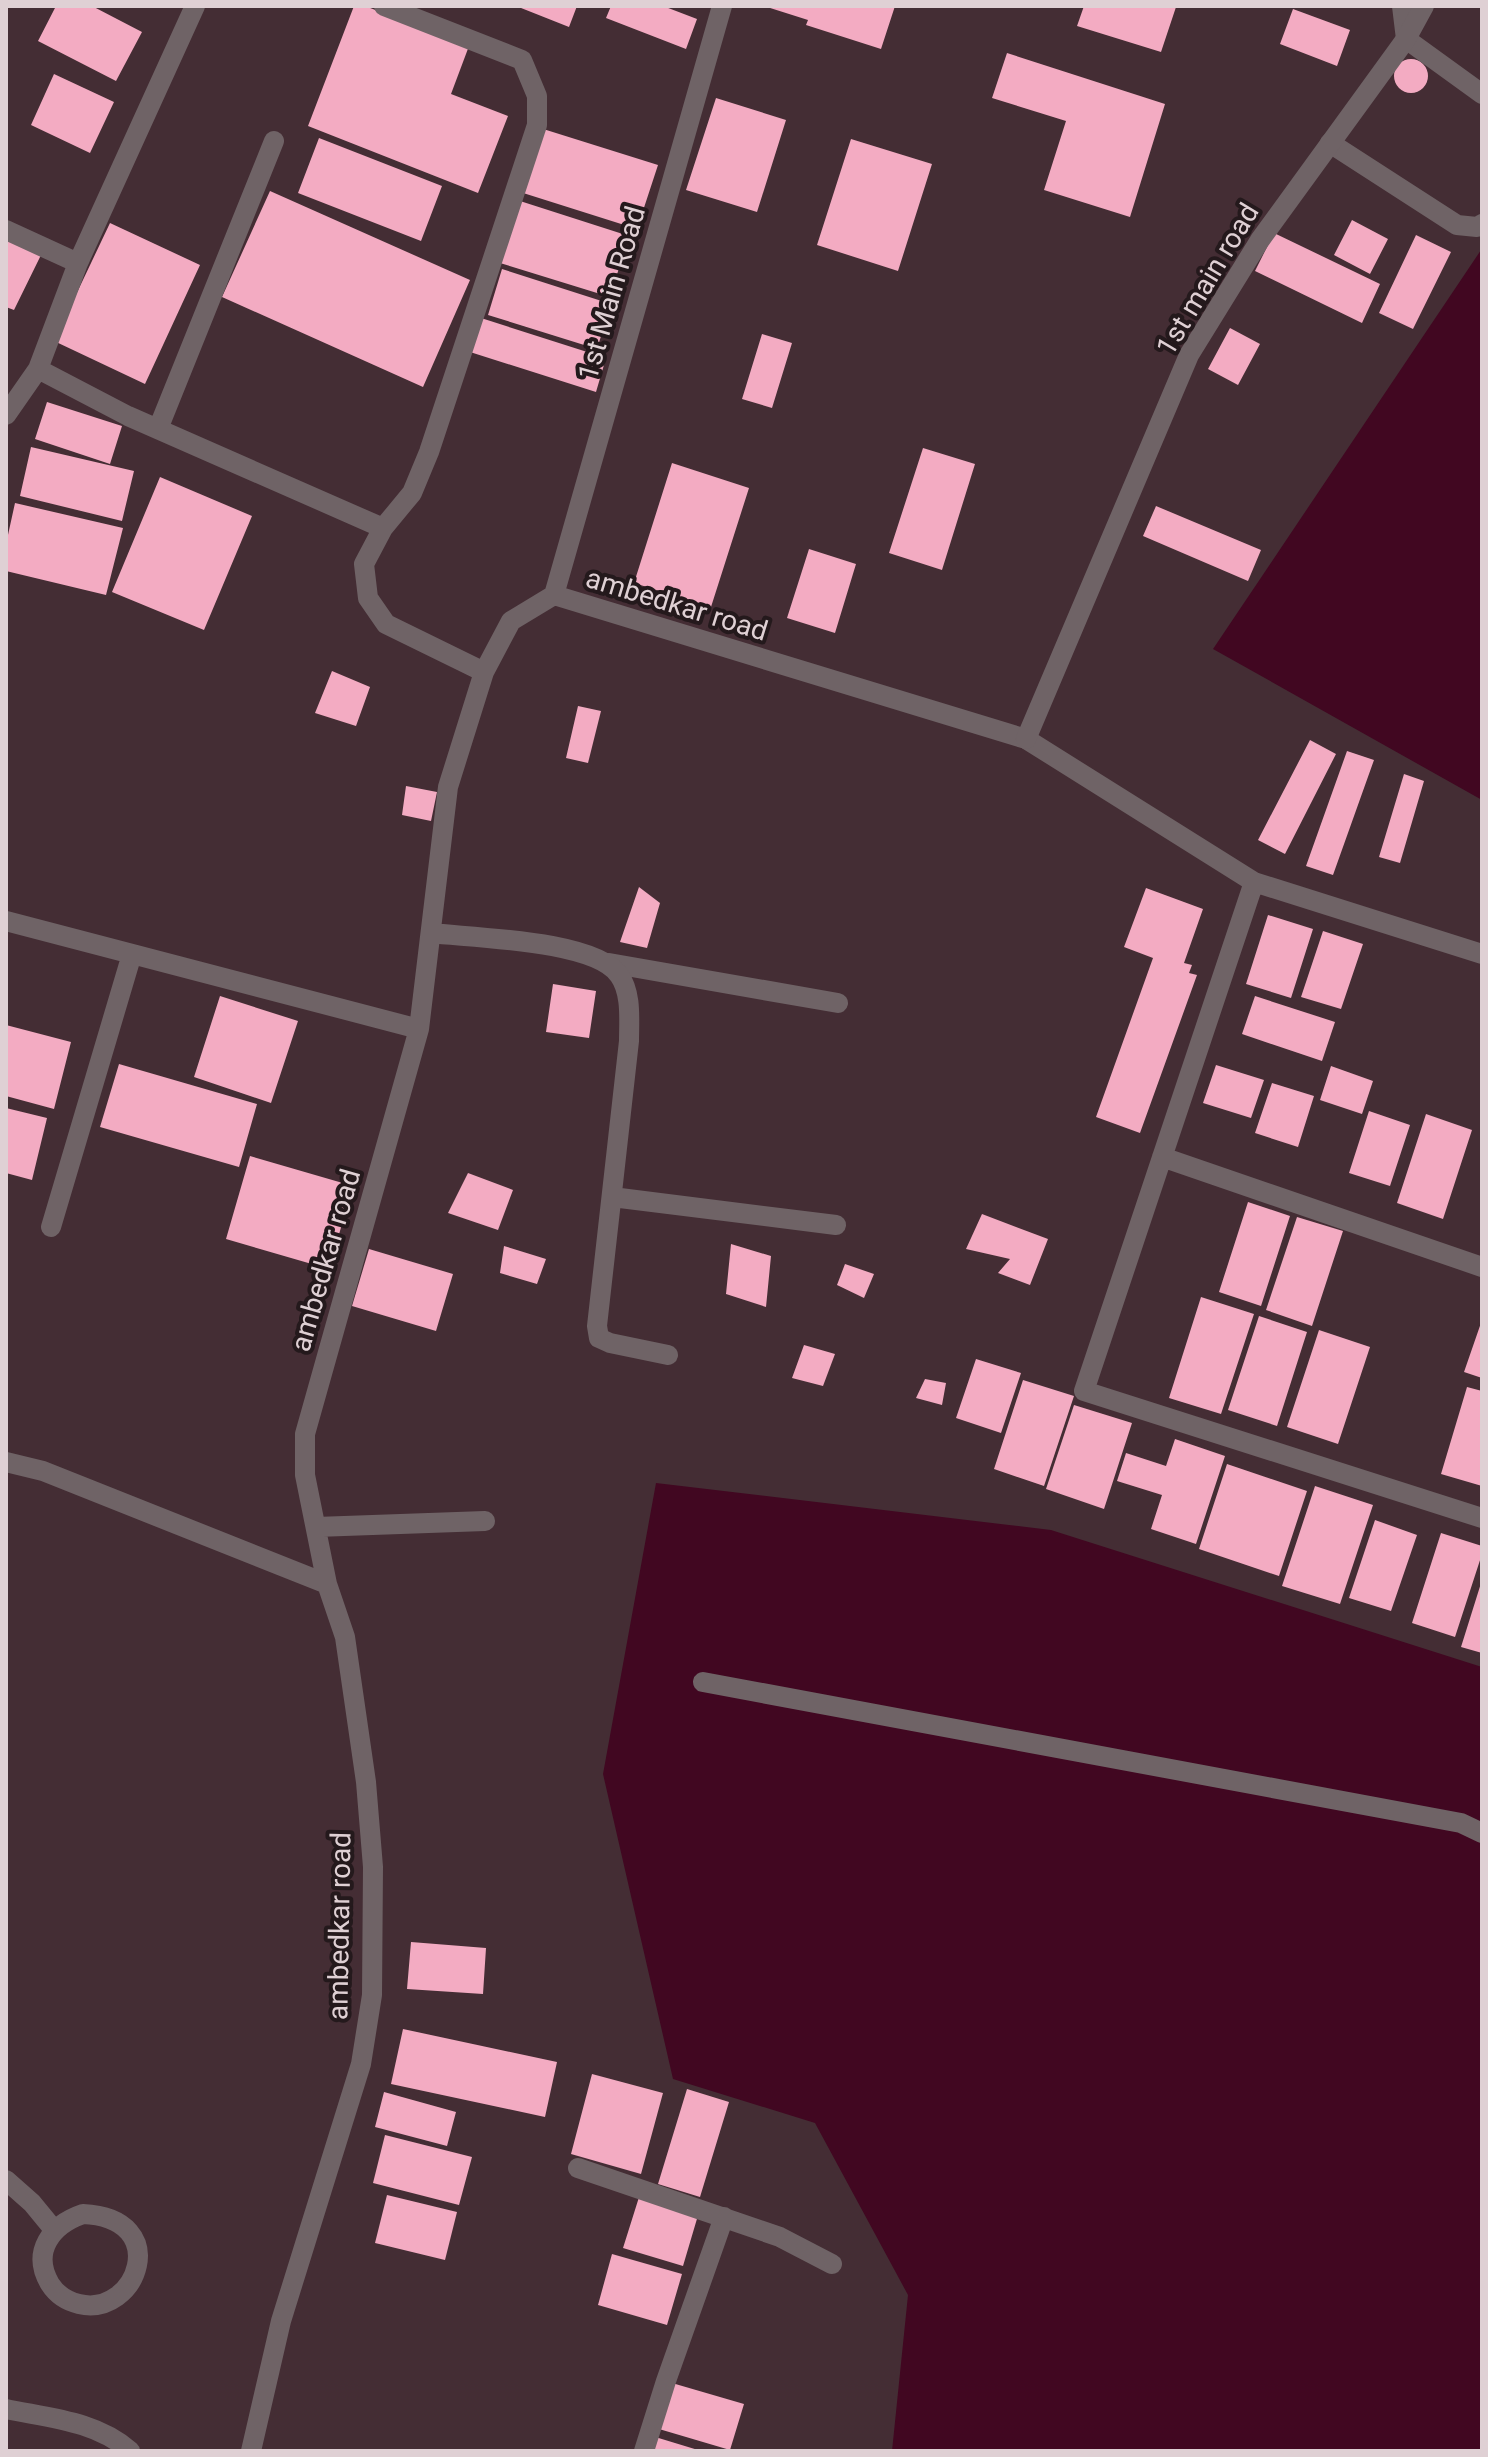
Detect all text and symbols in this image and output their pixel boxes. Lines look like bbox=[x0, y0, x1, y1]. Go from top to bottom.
street label: 1st main road bbox=[1149, 197, 1266, 361]
street label: 1st Main Road bbox=[571, 202, 652, 384]
street label: ambedkar road bbox=[582, 561, 772, 648]
street label: ambedkar road bbox=[284, 1165, 367, 1355]
street label: ambedkar road bbox=[321, 1832, 358, 2020]

